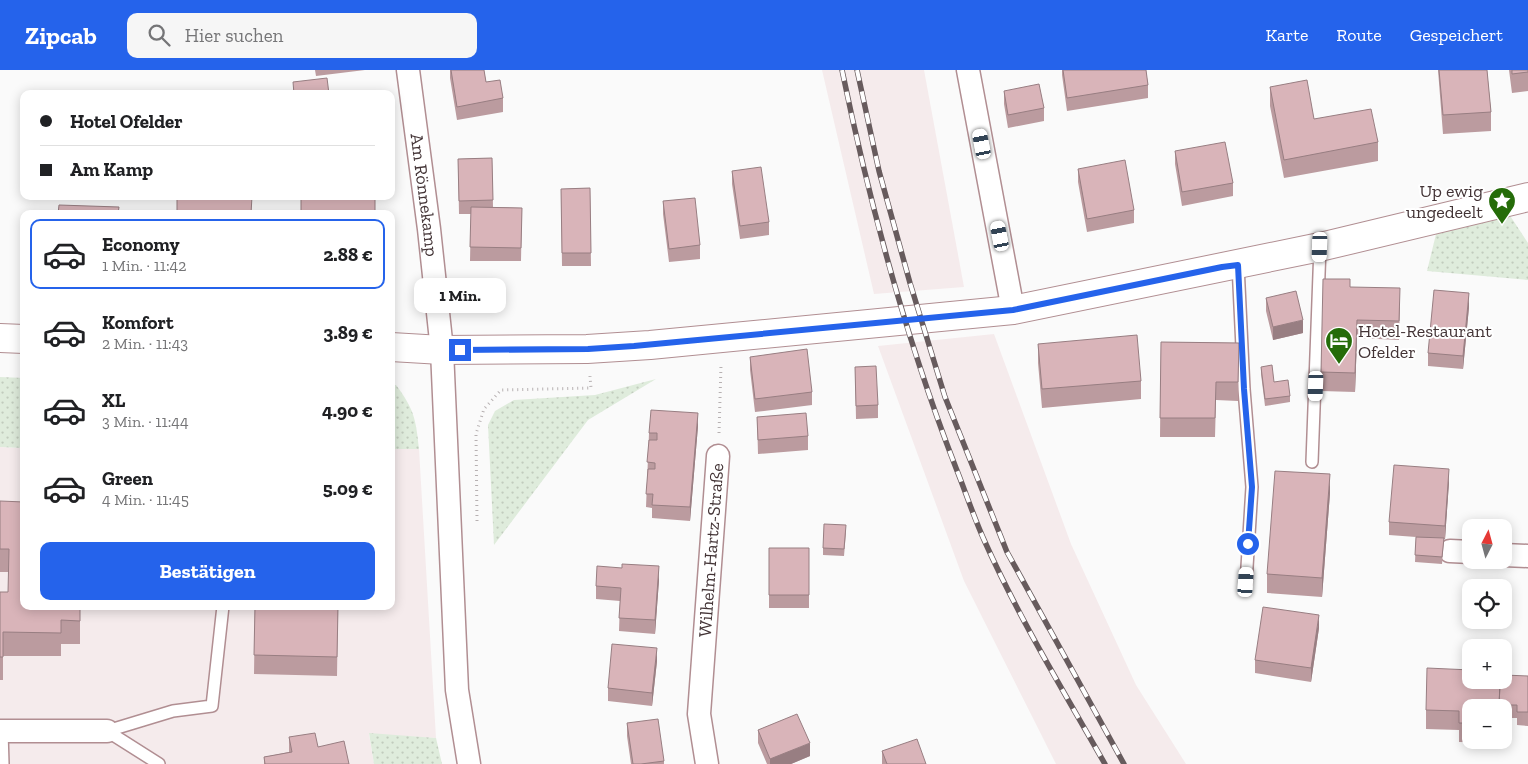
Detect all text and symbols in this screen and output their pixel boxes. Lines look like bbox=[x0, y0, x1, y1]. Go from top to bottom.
search box bbox=[127, 13, 477, 58]
text: Zipcab bbox=[25, 21, 97, 50]
icon: search bbox=[145, 21, 173, 49]
text: Hier suchen bbox=[185, 24, 284, 47]
text: Karte bbox=[1265, 24, 1308, 46]
text: Route bbox=[1336, 24, 1382, 46]
text: Gespeichert bbox=[1410, 24, 1503, 46]
text: Hotel Ofelder bbox=[70, 110, 183, 133]
car bbox=[971, 128, 992, 160]
street label: Am Rönnekamp bbox=[405, 132, 443, 258]
text: Am Kamp bbox=[70, 158, 153, 181]
place label: Up ewig ungedeelt bbox=[1406, 180, 1483, 223]
place icon: Up ewig ungedeelt bbox=[1487, 186, 1517, 225]
car bbox=[989, 220, 1010, 252]
icon: car bbox=[42, 232, 87, 277]
car bbox=[1311, 232, 1328, 262]
text: Economy bbox=[102, 233, 180, 256]
text: 2.88 € bbox=[323, 243, 373, 266]
text: 1 Min. · 11:42 bbox=[102, 256, 186, 275]
callout: 1 Min. bbox=[414, 278, 506, 312]
text: 1 Min. bbox=[439, 286, 481, 305]
icon: car bbox=[42, 310, 87, 355]
text: Komfort bbox=[102, 311, 174, 334]
place label: Hotel-Restaurant Ofelder bbox=[1358, 320, 1492, 363]
text: 3.89 € bbox=[323, 321, 373, 344]
hotel icon: Hotel-Restaurant Ofelder bbox=[1324, 326, 1354, 365]
text: 2 Min. · 11:43 bbox=[102, 334, 188, 353]
route end bbox=[449, 339, 471, 361]
car bbox=[1307, 371, 1324, 401]
icon: car bbox=[42, 388, 87, 433]
text: XL bbox=[102, 389, 125, 412]
text: 4.90 € bbox=[322, 399, 373, 422]
text: 3 Min. · 11:44 bbox=[102, 412, 189, 431]
street label: Wilhelm-Hartz-Straße bbox=[694, 462, 728, 638]
icon: car bbox=[42, 466, 87, 511]
text: Green bbox=[102, 467, 153, 490]
text: 5.09 € bbox=[323, 477, 373, 500]
text: 4 Min. · 11:45 bbox=[102, 490, 189, 509]
north arrow bbox=[1462, 519, 1512, 569]
map controls bbox=[1462, 519, 1512, 749]
route start bbox=[1237, 533, 1259, 555]
button: Bestätigen bbox=[40, 542, 375, 600]
car bbox=[1237, 567, 1254, 597]
button: locate bbox=[1462, 579, 1512, 629]
button: + bbox=[1462, 639, 1512, 689]
button: − bbox=[1462, 699, 1512, 749]

